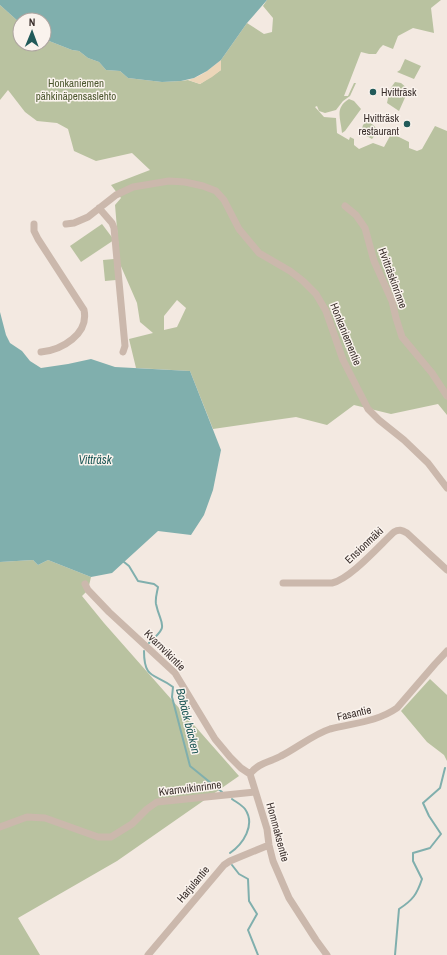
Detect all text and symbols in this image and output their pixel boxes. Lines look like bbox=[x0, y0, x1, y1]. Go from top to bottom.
north arrow bbox=[12, 12, 52, 52]
text: N bbox=[29, 15, 36, 29]
park label: Honkaniemen pähkinäpensaslehto bbox=[36, 76, 116, 103]
place label: Hvitträsk bbox=[381, 85, 417, 99]
marker: Hvitträsk bbox=[368, 87, 378, 97]
place label: Hvitträsk restaurant bbox=[358, 111, 399, 138]
marker: Hvitträsk restaurant bbox=[402, 119, 412, 129]
street label: Hvitträskinrinne bbox=[376, 246, 410, 310]
street label: Honkaniementie bbox=[327, 301, 365, 367]
water label: Vitträsk bbox=[78, 452, 113, 468]
street label: Ensionmäki bbox=[342, 524, 386, 566]
street label: Kvarnvikintie bbox=[141, 626, 189, 674]
water label: Bobäck bäcken bbox=[172, 686, 204, 756]
street label: Fasantie bbox=[336, 702, 372, 724]
street label: Kvarnvikinrinne bbox=[158, 777, 222, 799]
street label: Hommaksentie bbox=[263, 801, 293, 863]
street label: Harjulantie bbox=[174, 863, 212, 905]

